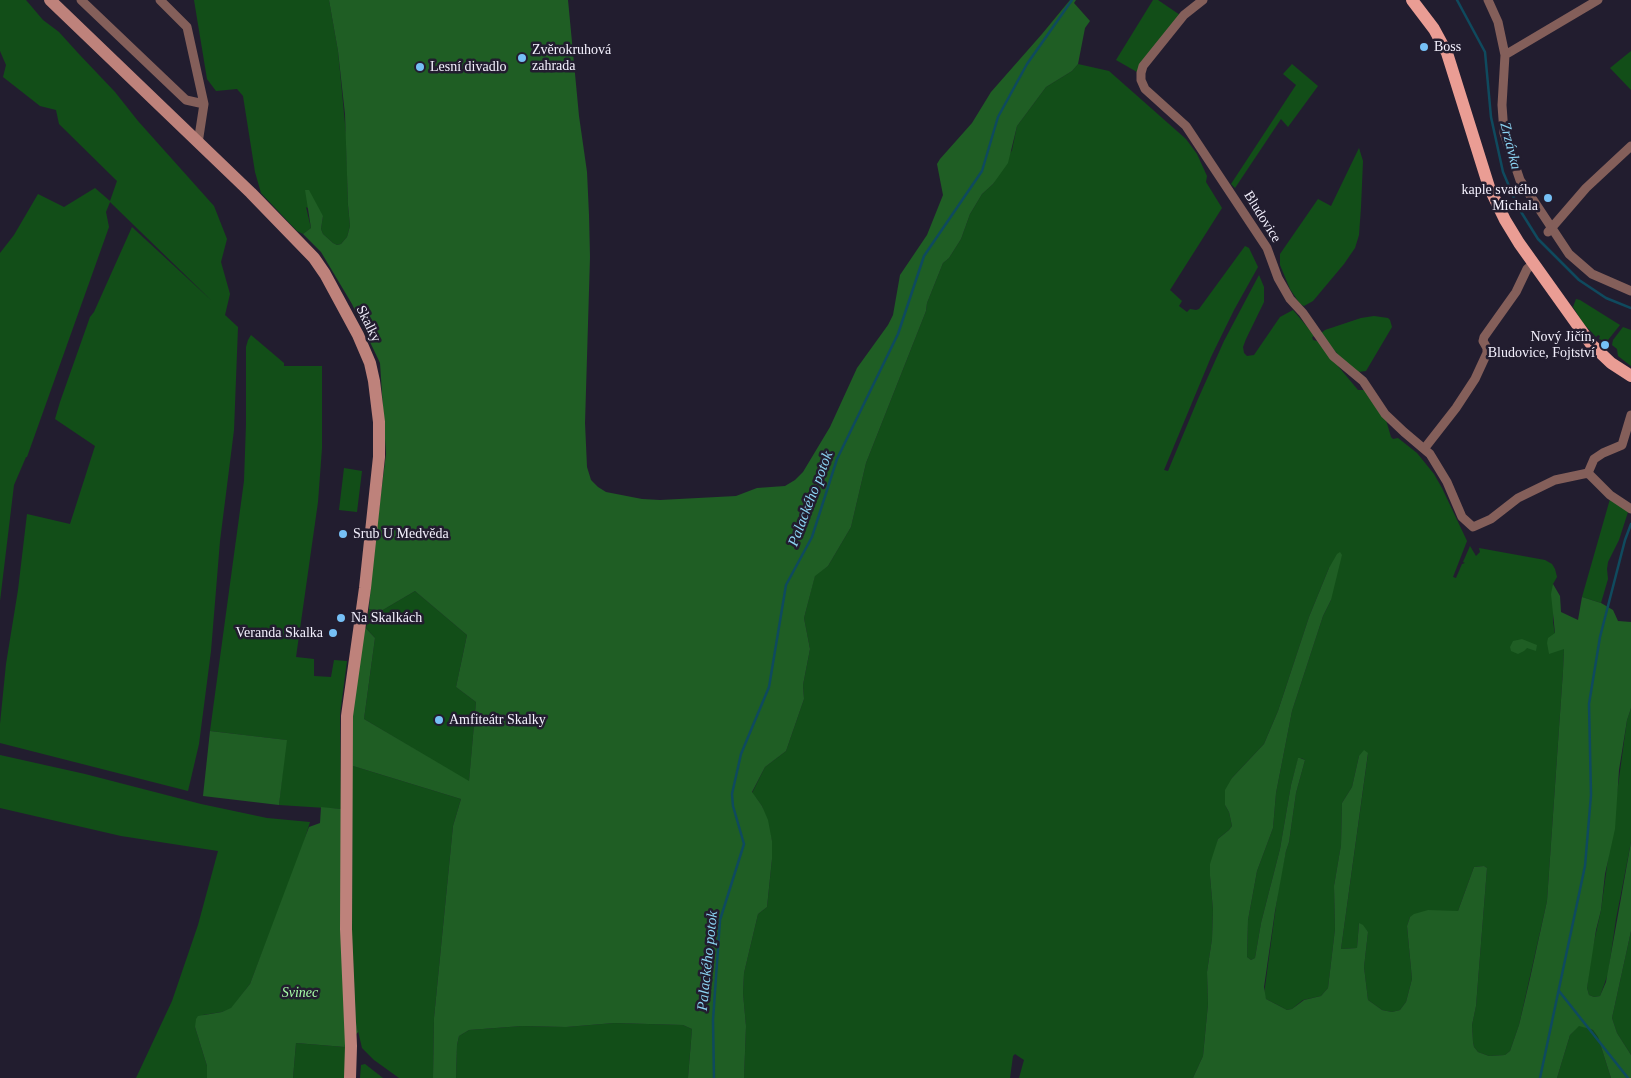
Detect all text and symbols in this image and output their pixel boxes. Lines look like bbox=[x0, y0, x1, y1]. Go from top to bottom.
place label: Boss bbox=[1434, 39, 1461, 55]
marker: Boss bbox=[1418, 41, 1430, 53]
place label: Zvěrokruhová zahrada bbox=[532, 42, 611, 74]
marker: Zvěrokruhová zahrada bbox=[516, 52, 528, 64]
place label: Lesní divadlo bbox=[430, 59, 507, 75]
marker: Lesní divadlo bbox=[414, 61, 426, 73]
water label: Zrzávka bbox=[1495, 120, 1525, 172]
place label: kaple svatého Michala bbox=[1461, 182, 1538, 214]
street label: Bludovice bbox=[1240, 188, 1284, 246]
marker: kaple svatého Michala bbox=[1542, 192, 1554, 204]
street label: Skalky bbox=[352, 303, 384, 345]
place label: Nový Jičín, Bludovice, Fojtství bbox=[1488, 329, 1595, 362]
marker: Nový Jičín, Bludovice, Fojtství bbox=[1599, 339, 1611, 351]
water label: Palackého potok bbox=[785, 449, 837, 549]
place label: Srub U Medvěda bbox=[353, 526, 449, 542]
marker: Srub U Medvěda bbox=[337, 528, 349, 540]
place label: Na Skalkách bbox=[351, 610, 422, 626]
marker: Na Skalkách bbox=[335, 612, 347, 624]
place label: Veranda Skalka bbox=[236, 625, 323, 641]
marker: Veranda Skalka bbox=[327, 627, 339, 639]
place label: Amfiteátr Skalky bbox=[449, 712, 546, 728]
marker: Amfiteátr Skalky bbox=[433, 714, 445, 726]
water label: Palackého potok bbox=[694, 910, 722, 1012]
park label: Svinec bbox=[282, 985, 318, 1001]

